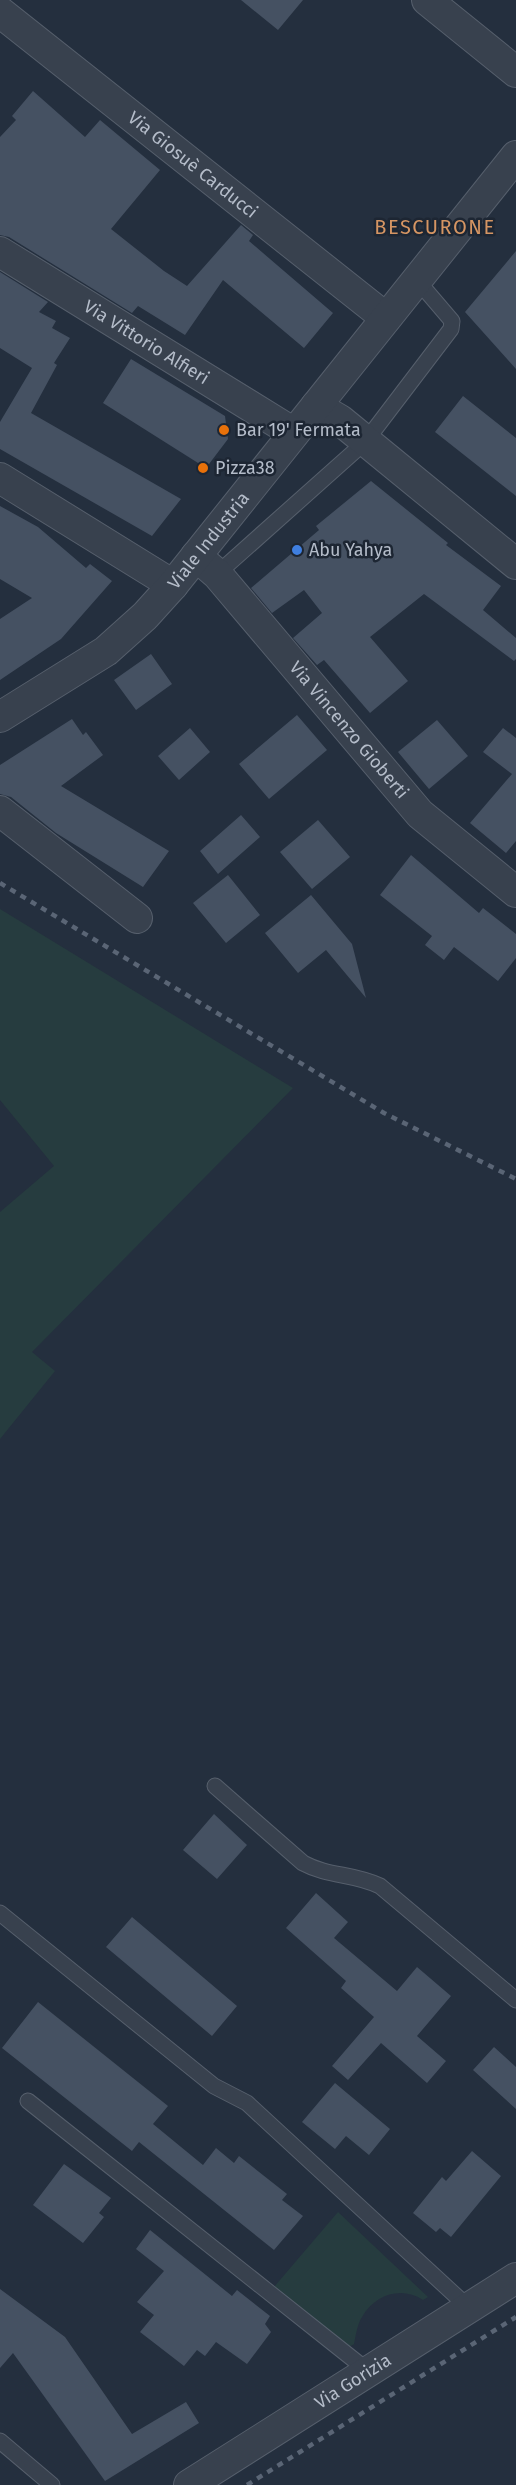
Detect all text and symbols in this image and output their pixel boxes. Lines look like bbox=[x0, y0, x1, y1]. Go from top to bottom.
street label: Via Giosuè Carducci bbox=[123, 107, 262, 223]
district label: BESCURONE bbox=[374, 215, 496, 239]
street label: Via Vittorio Alfieri bbox=[80, 295, 213, 389]
place label: Bar 19' Fermata bbox=[236, 419, 361, 441]
marker: Bar 19' Fermata bbox=[217, 423, 231, 437]
place label: Pizza38 bbox=[215, 457, 275, 479]
marker: Pizza38 bbox=[196, 461, 210, 475]
street label: Viale Industria bbox=[163, 487, 254, 594]
place label: Abu Yahya bbox=[309, 539, 392, 561]
marker: Abu Yahya bbox=[290, 543, 304, 557]
street label: Via Vincenzo Gioberti bbox=[285, 657, 413, 803]
street label: Via Gorizia bbox=[311, 2349, 395, 2414]

